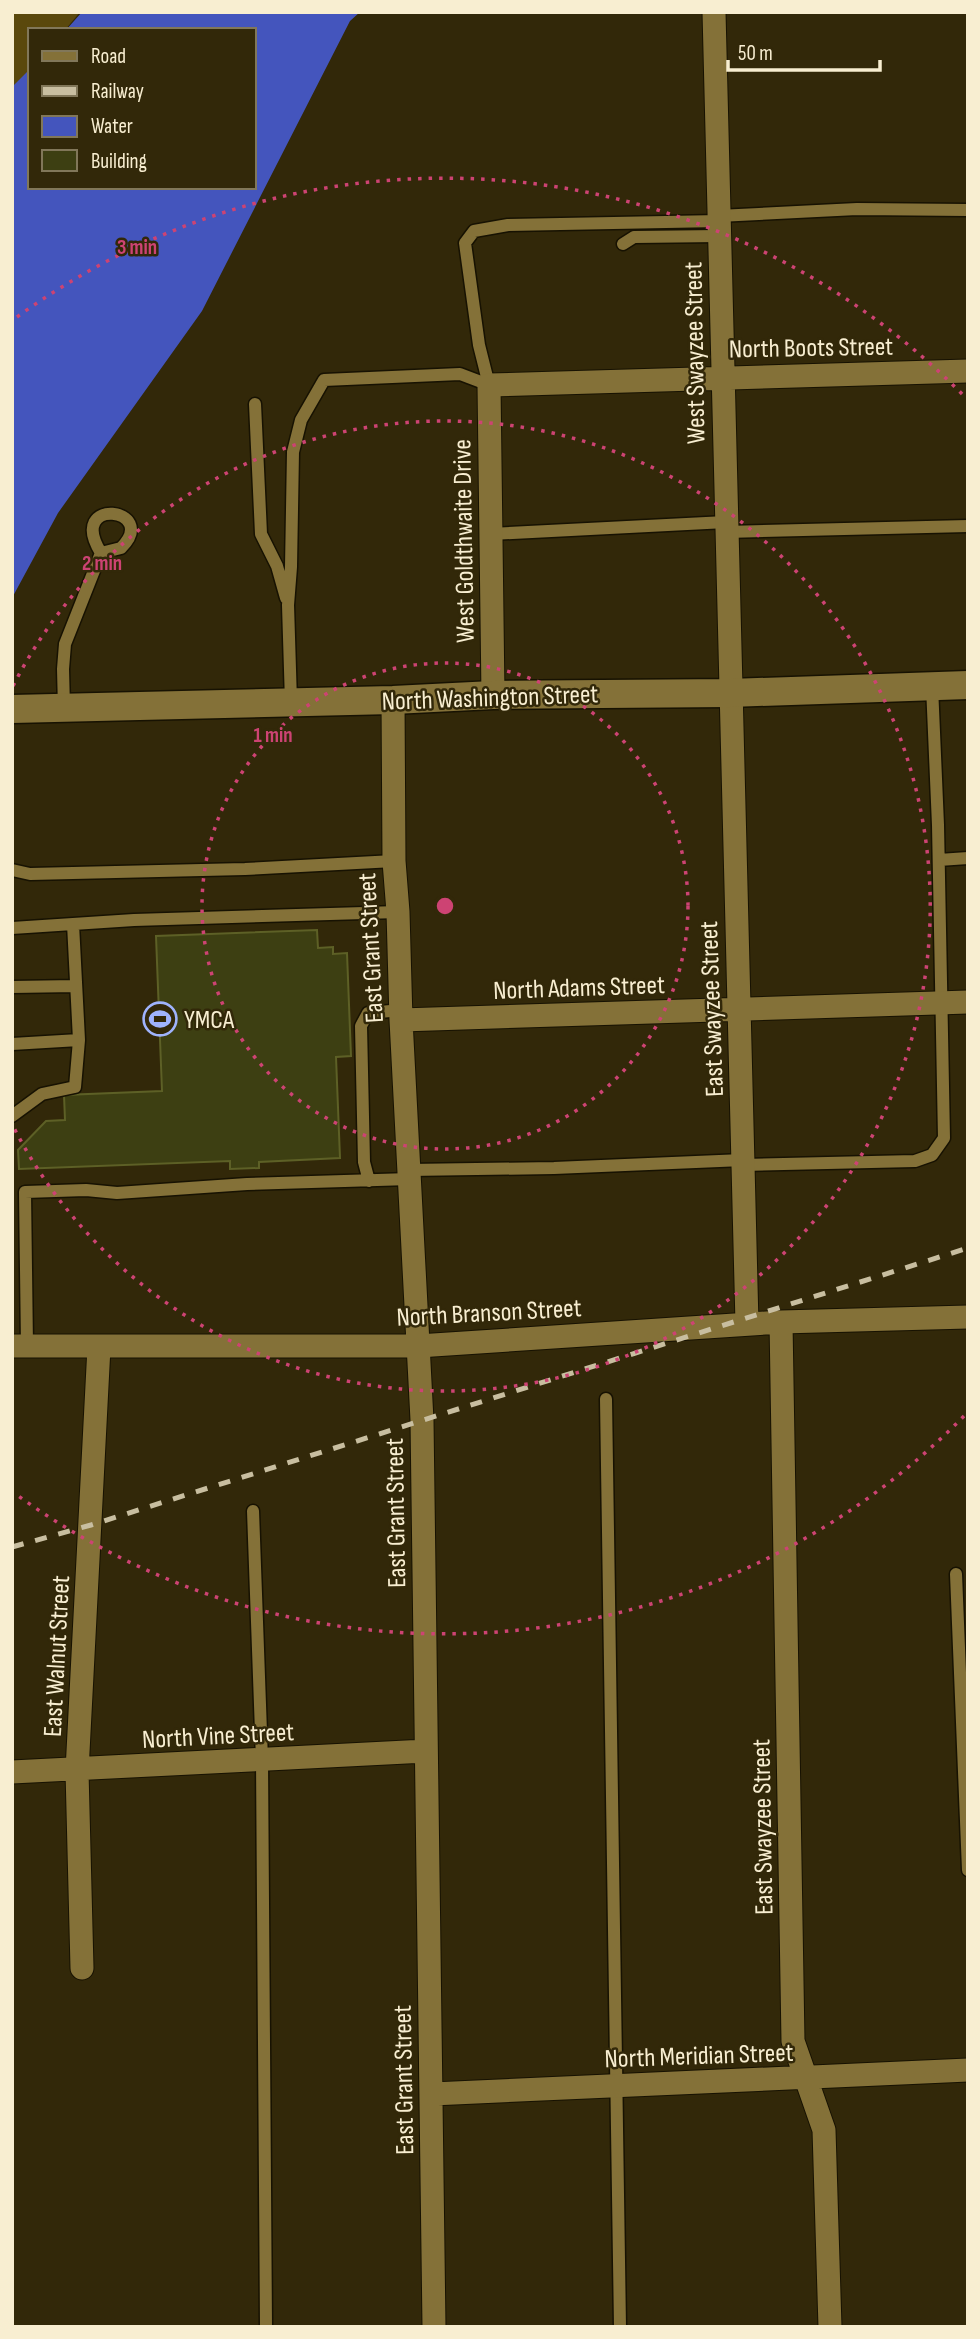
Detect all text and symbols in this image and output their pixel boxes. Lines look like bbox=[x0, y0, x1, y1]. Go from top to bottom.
legend bbox=[28, 28, 256, 189]
scale bar bbox=[728, 28, 880, 72]
text: 50 m bbox=[738, 41, 773, 66]
text: Road bbox=[91, 44, 126, 69]
text: Railway bbox=[91, 79, 144, 104]
text: Water bbox=[91, 114, 133, 139]
text: Building bbox=[91, 149, 147, 174]
text: 3 min bbox=[117, 235, 157, 260]
street label: West Swayzee Street bbox=[678, 261, 713, 445]
street label: North Boots Street bbox=[729, 332, 893, 365]
street label: West Goldthwaite Drive bbox=[447, 439, 482, 643]
text: 2 min bbox=[82, 551, 122, 576]
street label: North Washington Street bbox=[381, 679, 599, 718]
text: 1 min bbox=[253, 723, 293, 748]
street label: East Grant Street bbox=[352, 872, 391, 1024]
centre of rings bbox=[433, 894, 457, 918]
street label: East Swayzee Street bbox=[694, 920, 731, 1097]
street label: North Adams Street bbox=[493, 970, 665, 1007]
sports icon: YMCA bbox=[141, 1000, 179, 1038]
place label: YMCA bbox=[184, 1005, 235, 1036]
street label: North Branson Street bbox=[396, 1293, 582, 1334]
street label: East Grant Street bbox=[380, 1438, 413, 1588]
street label: East Walnut Street bbox=[38, 1574, 77, 1738]
street label: North Vine Street bbox=[141, 1717, 295, 1756]
street label: East Swayzee Street bbox=[746, 1739, 781, 1915]
street label: East Grant Street bbox=[388, 2005, 421, 2155]
street label: North Meridian Street bbox=[604, 2038, 794, 2075]

